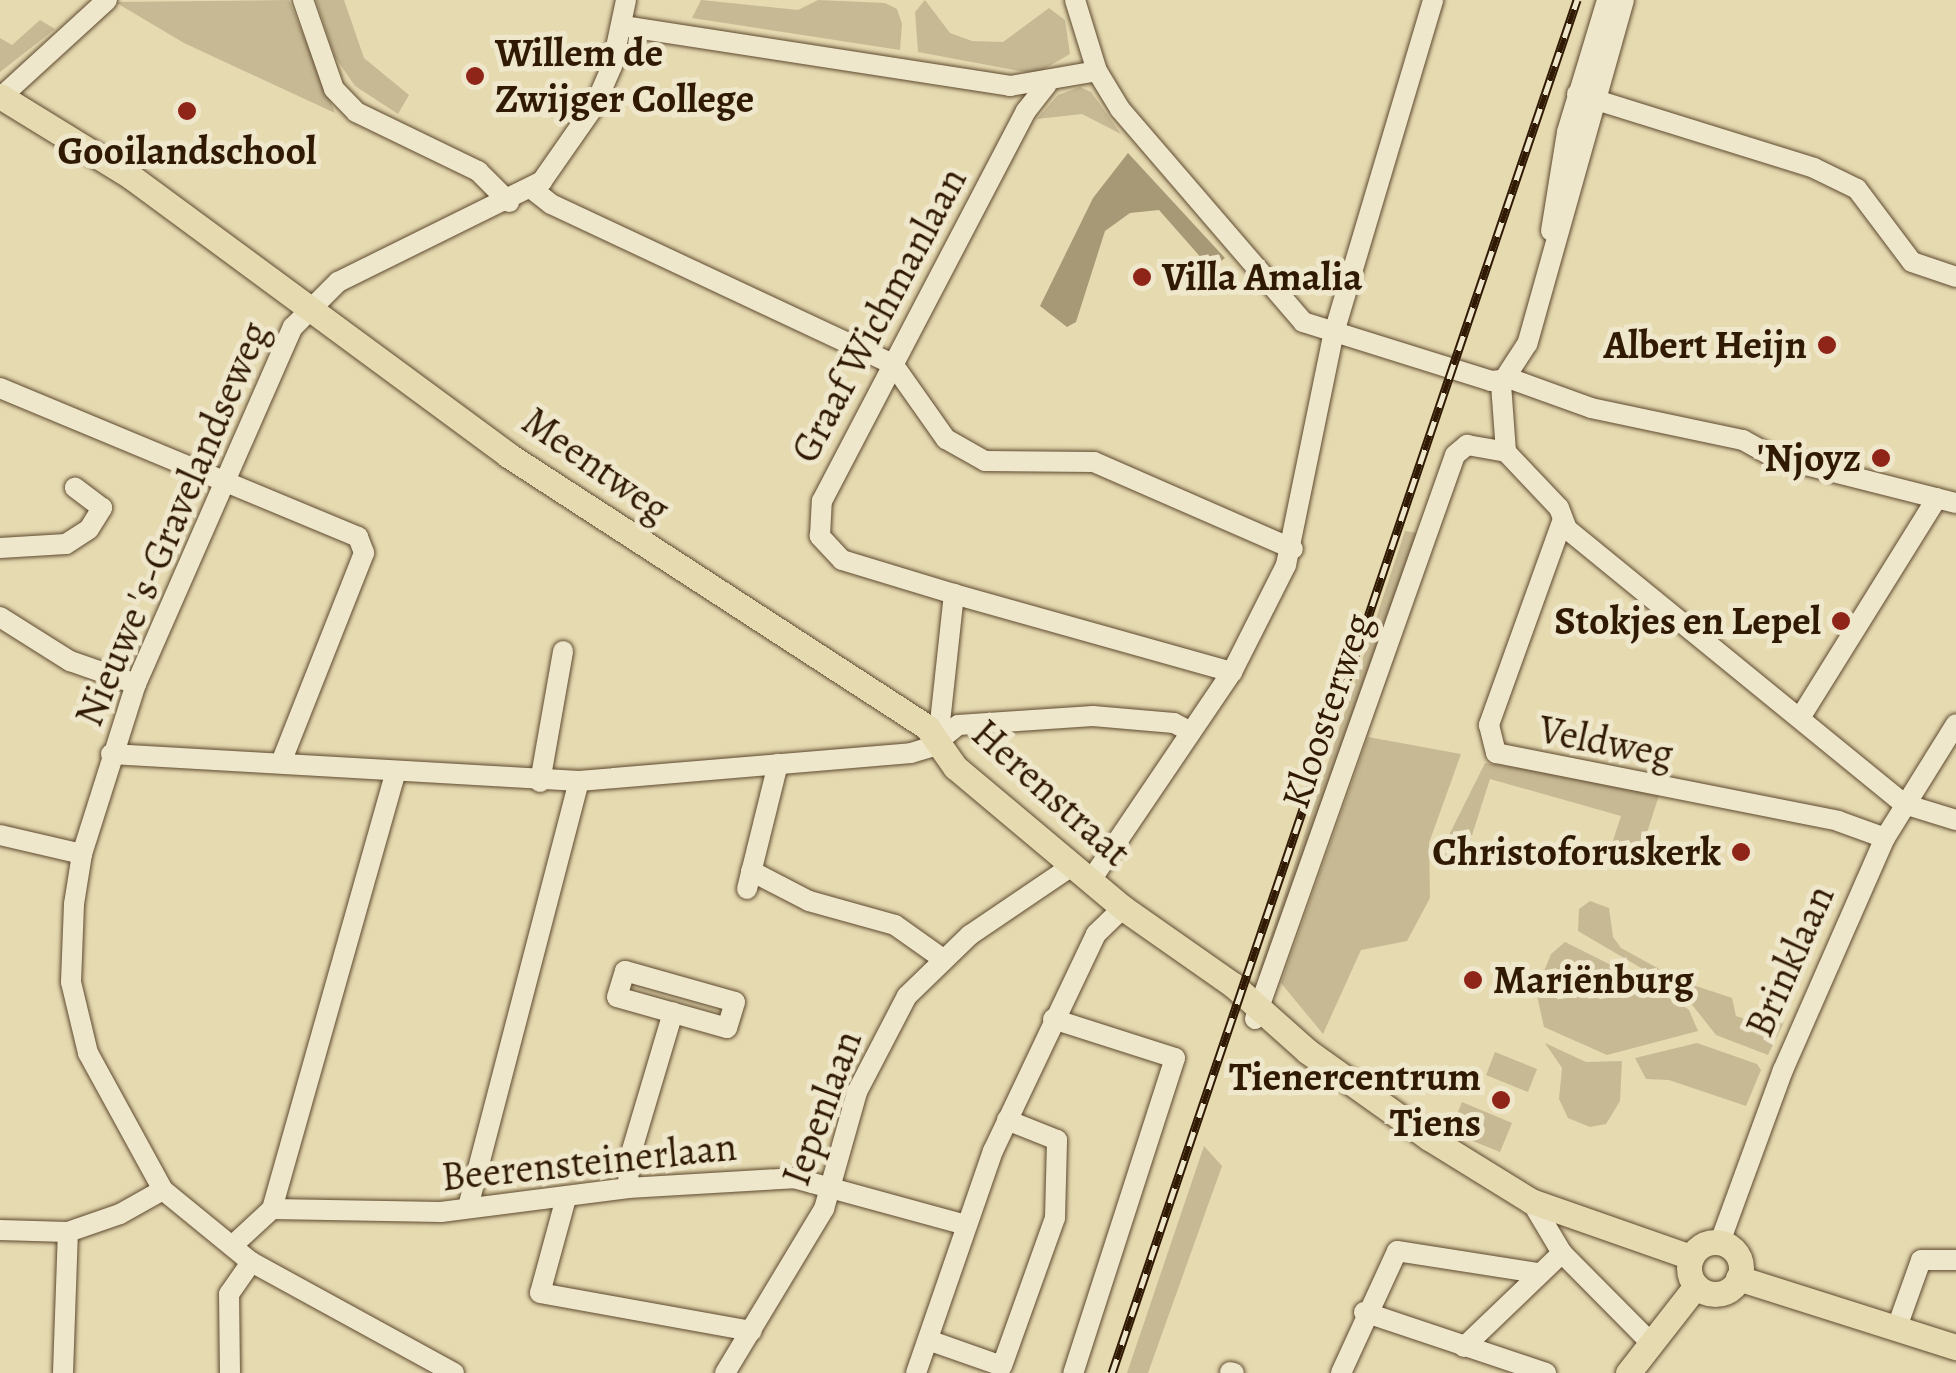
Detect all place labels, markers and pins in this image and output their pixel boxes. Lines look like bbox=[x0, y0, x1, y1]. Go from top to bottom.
place label: Willem de Zwijger College bbox=[495, 29, 754, 123]
marker: Willem de Zwijger College bbox=[464, 65, 486, 87]
marker: Gooilandschool bbox=[176, 100, 198, 122]
place label: Gooilandschool bbox=[57, 127, 317, 175]
place label: Villa Amalia bbox=[1162, 253, 1363, 301]
marker: Villa Amalia bbox=[1131, 266, 1153, 288]
place label: Albert Heijn bbox=[1603, 321, 1807, 369]
marker: Albert Heijn bbox=[1816, 334, 1838, 356]
place label: 'Njoyz bbox=[1757, 434, 1861, 482]
marker: 'Njoyz bbox=[1870, 447, 1892, 469]
place label: Stokjes en Lepel bbox=[1554, 597, 1821, 645]
marker: Stokjes en Lepel bbox=[1830, 610, 1852, 632]
place label: Christoforuskerk bbox=[1432, 828, 1721, 876]
marker: Christoforuskerk bbox=[1730, 841, 1752, 863]
place label: Mariënburg bbox=[1493, 956, 1694, 1004]
marker: Mariënburg bbox=[1462, 969, 1484, 991]
place label: Tienercentrum Tiens bbox=[1229, 1053, 1481, 1147]
marker: Tienercentrum Tiens bbox=[1490, 1089, 1512, 1111]

